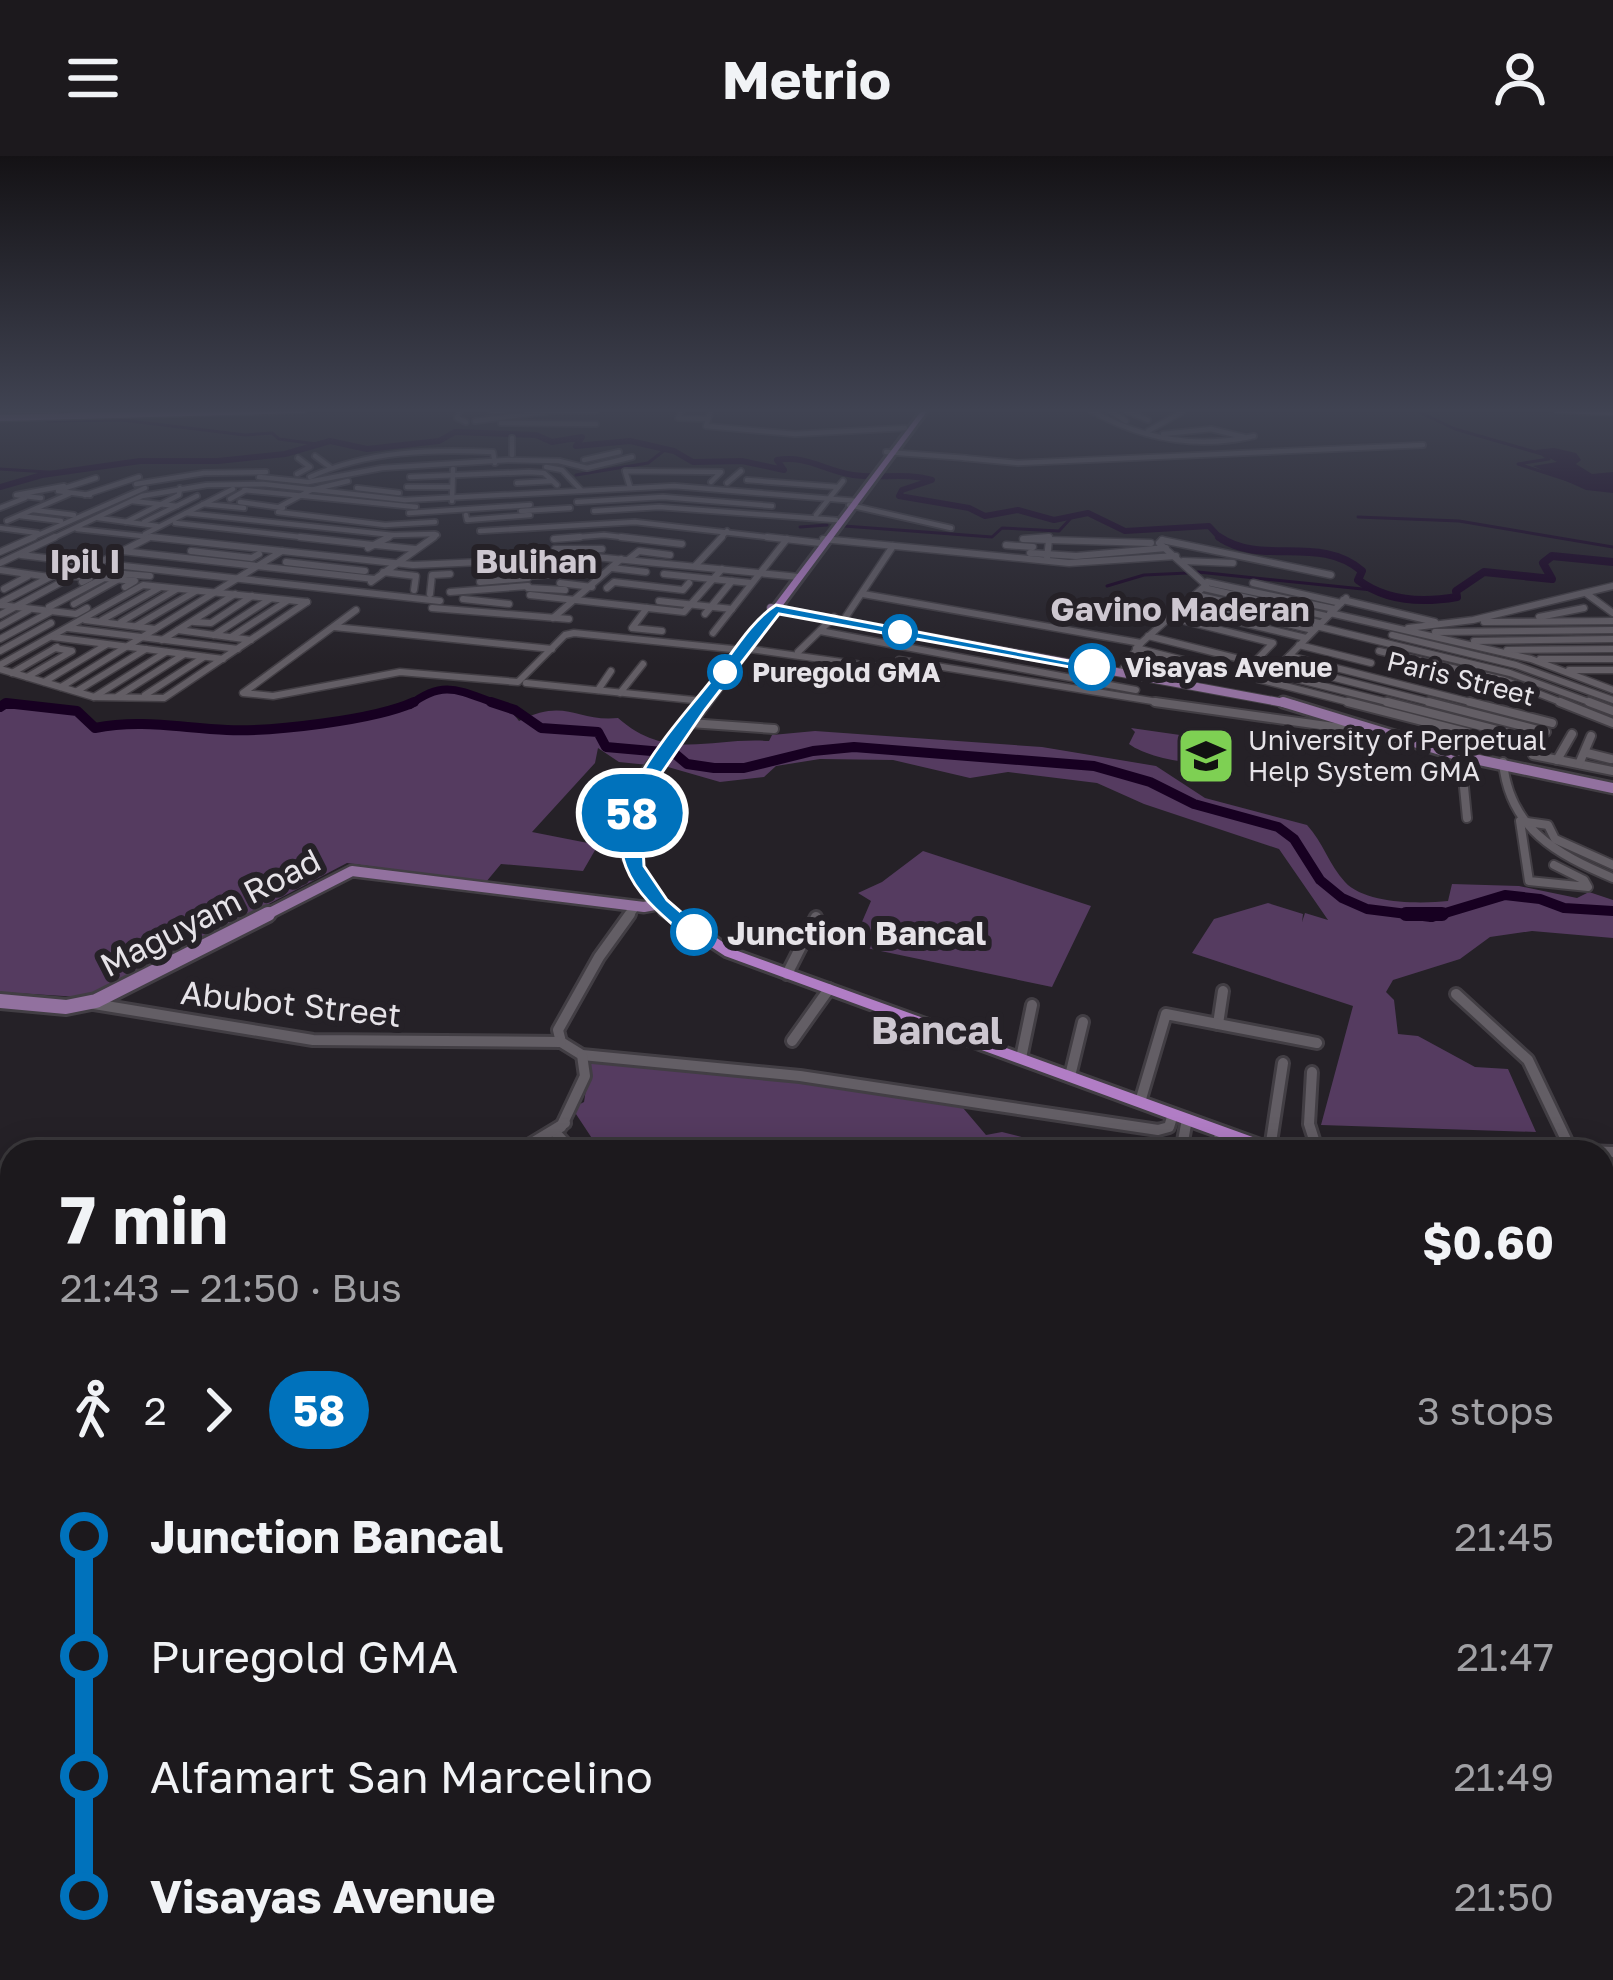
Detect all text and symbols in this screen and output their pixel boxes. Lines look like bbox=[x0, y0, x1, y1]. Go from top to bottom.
icon: menu bbox=[60, 45, 126, 111]
icon: person bbox=[1487, 45, 1553, 111]
text: Metrio bbox=[722, 46, 891, 111]
district label: Ipil I bbox=[49, 541, 121, 580]
district label: Bulihan bbox=[475, 541, 597, 580]
district label: Gavino Maderan bbox=[1050, 589, 1310, 628]
unlabelled marker bbox=[884, 616, 916, 648]
street label: Paris Street bbox=[1384, 644, 1538, 712]
marker: Visayas Avenue bbox=[1070, 645, 1114, 689]
place label: Visayas Avenue bbox=[1125, 651, 1332, 683]
marker: Puregold GMA bbox=[709, 656, 741, 688]
place label: Puregold GMA bbox=[752, 656, 940, 688]
place label: University of Perpetual Help System GMA bbox=[1248, 724, 1547, 787]
school or university icon: University of Perpetual Help System GMA bbox=[1175, 725, 1237, 787]
line badge: 58 bbox=[578, 774, 686, 852]
text: 58 bbox=[606, 788, 658, 838]
street label: Maguyam Road bbox=[93, 840, 327, 984]
marker: Junction Bancal bbox=[672, 910, 716, 954]
place label: Junction Bancal bbox=[727, 913, 986, 952]
street label: Abubot Street bbox=[179, 972, 403, 1034]
district label: Bancal bbox=[871, 1006, 1003, 1053]
text: 7 min bbox=[60, 1179, 228, 1259]
text: $0.60 bbox=[1422, 1215, 1554, 1269]
text: 21:43 – 21:50 · Bus bbox=[60, 1264, 402, 1311]
icon: walk bbox=[60, 1377, 126, 1443]
icon: forward bbox=[185, 1377, 251, 1443]
text: 58 bbox=[293, 1385, 345, 1435]
text: 2 bbox=[144, 1387, 167, 1434]
text: 3 stops bbox=[1417, 1387, 1554, 1434]
text: Junction Bancal bbox=[150, 1509, 503, 1563]
text: 21:45 bbox=[1454, 1513, 1554, 1560]
text: Puregold GMA bbox=[150, 1629, 458, 1683]
text: 21:47 bbox=[1456, 1633, 1554, 1680]
text: Alfamart San Marcelino bbox=[150, 1749, 653, 1803]
text: 21:49 bbox=[1453, 1753, 1554, 1800]
text: Visayas Avenue bbox=[150, 1869, 496, 1923]
text: 21:50 bbox=[1454, 1873, 1554, 1920]

